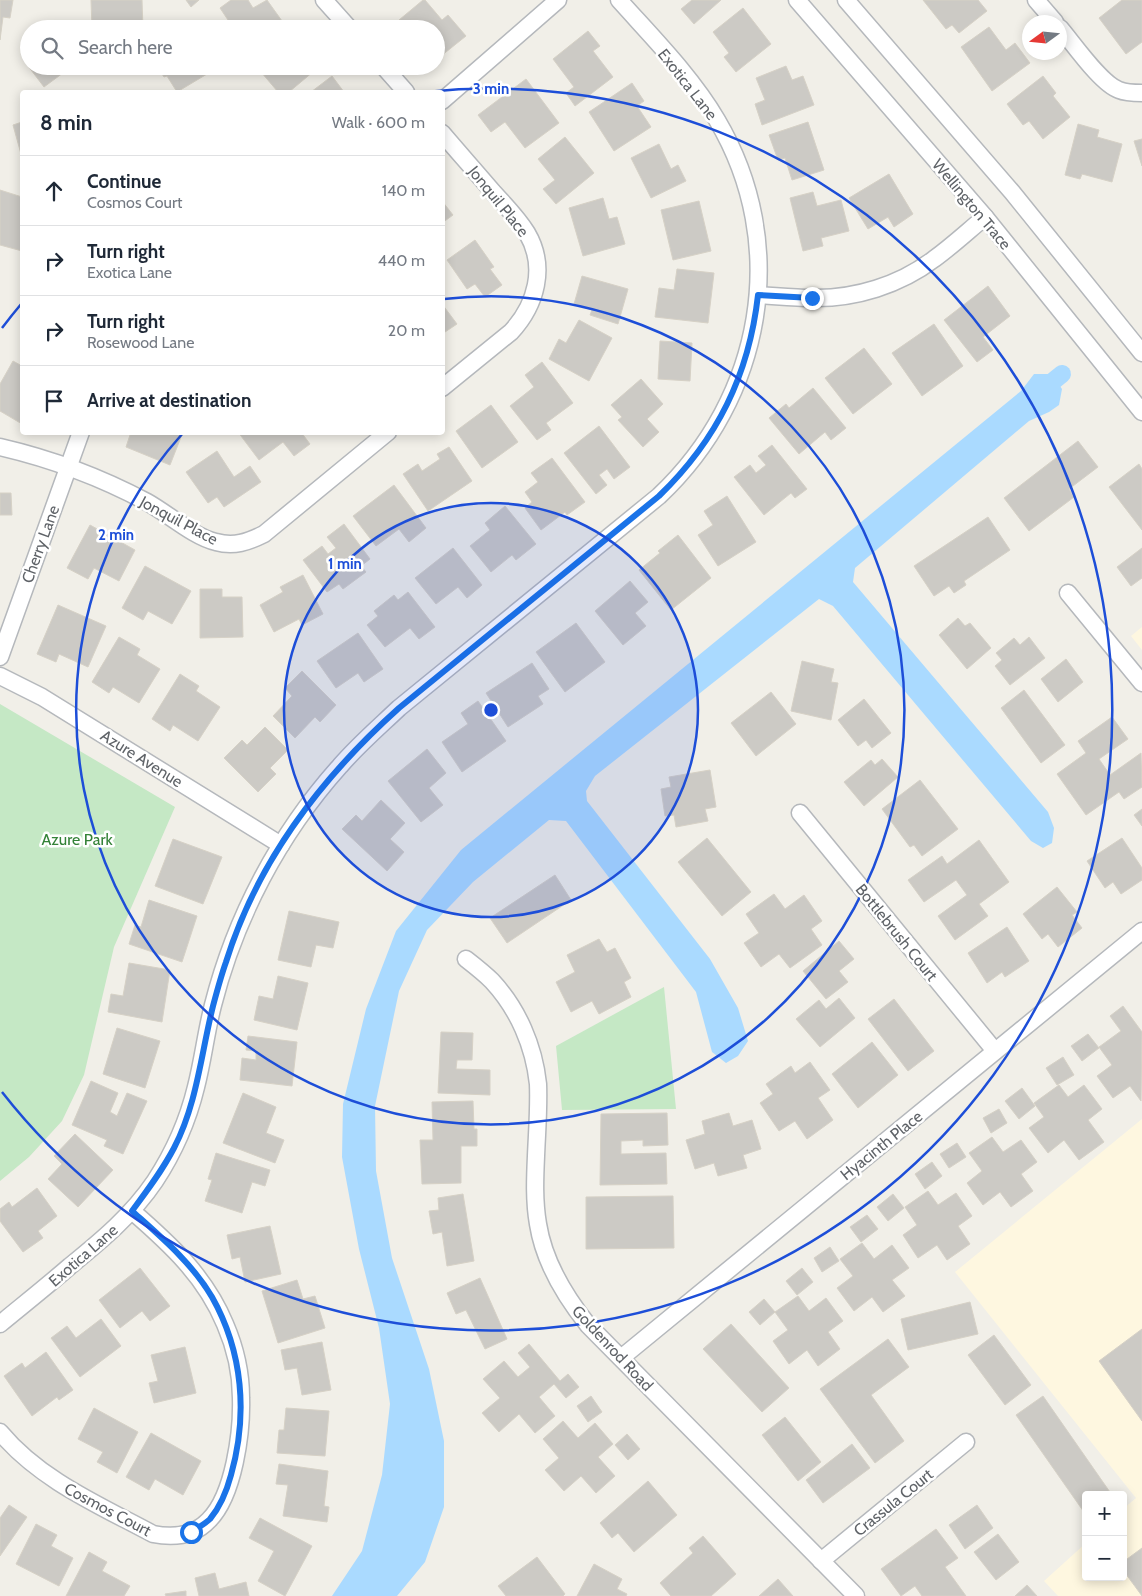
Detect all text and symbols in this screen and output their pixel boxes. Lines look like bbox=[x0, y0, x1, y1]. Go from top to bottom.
north arrow bbox=[1022, 15, 1067, 60]
search box bbox=[20, 20, 445, 75]
icon: search bbox=[38, 34, 66, 62]
text: Search here bbox=[78, 36, 172, 59]
street label: Exotica Lane bbox=[654, 45, 721, 124]
text: 3 min bbox=[473, 80, 509, 98]
text: 8 min bbox=[40, 110, 92, 135]
text: Walk · 600 m bbox=[332, 113, 425, 132]
street label: Wellington Trace bbox=[928, 155, 1015, 253]
street label: Jonquil Place bbox=[464, 161, 533, 241]
text: Continue bbox=[87, 170, 161, 193]
icon: ahead bbox=[40, 177, 68, 205]
text: 140 m bbox=[382, 181, 425, 200]
text: Cosmos Court bbox=[87, 193, 182, 212]
text: Turn right bbox=[87, 240, 165, 263]
icon: right bbox=[40, 247, 68, 275]
text: 440 m bbox=[378, 251, 425, 270]
text: Exotica Lane bbox=[87, 263, 172, 282]
route end bbox=[801, 287, 824, 310]
text: Turn right bbox=[87, 310, 165, 333]
icon: right bbox=[40, 317, 68, 345]
text: 20 m bbox=[388, 321, 425, 340]
text: Rosewood Lane bbox=[87, 333, 194, 352]
icon: arrive bbox=[40, 387, 68, 415]
text: Arrive at destination bbox=[87, 389, 251, 412]
street label: Jonquil Place bbox=[136, 492, 221, 549]
street label: Cherry Lane bbox=[18, 503, 63, 586]
text: 2 min bbox=[98, 526, 134, 544]
text: 1 min bbox=[328, 555, 362, 573]
centre of rings bbox=[482, 701, 500, 719]
street label: Azure Avenue bbox=[97, 726, 186, 791]
park label: Azure Park bbox=[41, 830, 113, 849]
street label: Bottlebrush Court bbox=[852, 880, 942, 985]
street label: Hyacinth Place bbox=[837, 1107, 926, 1184]
street label: Exotica Lane bbox=[45, 1220, 122, 1290]
street label: Goldenrod Road bbox=[568, 1302, 657, 1395]
street label: Crassula Court bbox=[850, 1464, 937, 1540]
street label: Cosmos Court bbox=[61, 1479, 155, 1541]
map controls bbox=[1082, 1491, 1127, 1581]
button: + bbox=[1082, 1491, 1127, 1536]
route start bbox=[180, 1521, 203, 1544]
button: − bbox=[1082, 1536, 1127, 1581]

